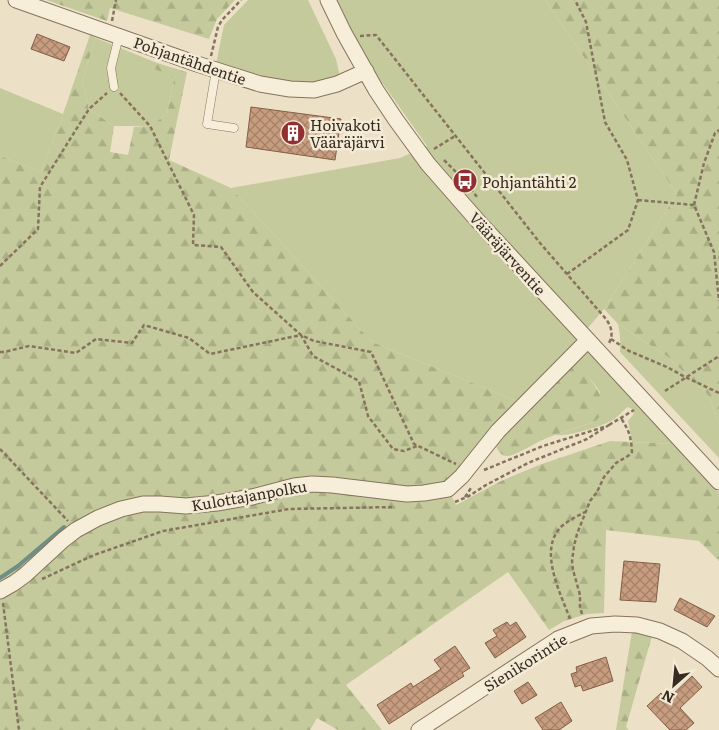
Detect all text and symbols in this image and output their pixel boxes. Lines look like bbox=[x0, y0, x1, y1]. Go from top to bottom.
street label: Pohjantähdentie bbox=[130, 30, 250, 90]
place label: Hoivakoti Vääräjärvi bbox=[310, 113, 385, 153]
building icon: Hoivakoti Vääräjärvi bbox=[280, 120, 306, 146]
bus stop icon: Pohjantähti 2 bbox=[452, 168, 478, 194]
place label: Pohjantähti 2 bbox=[482, 170, 577, 193]
street label: Vääräjärventie bbox=[464, 206, 552, 300]
street label: Kulottajanpolku bbox=[189, 473, 309, 516]
street label: Sienikorintie bbox=[479, 627, 571, 697]
north arrow bbox=[649, 660, 699, 710]
text: N bbox=[658, 686, 677, 709]

